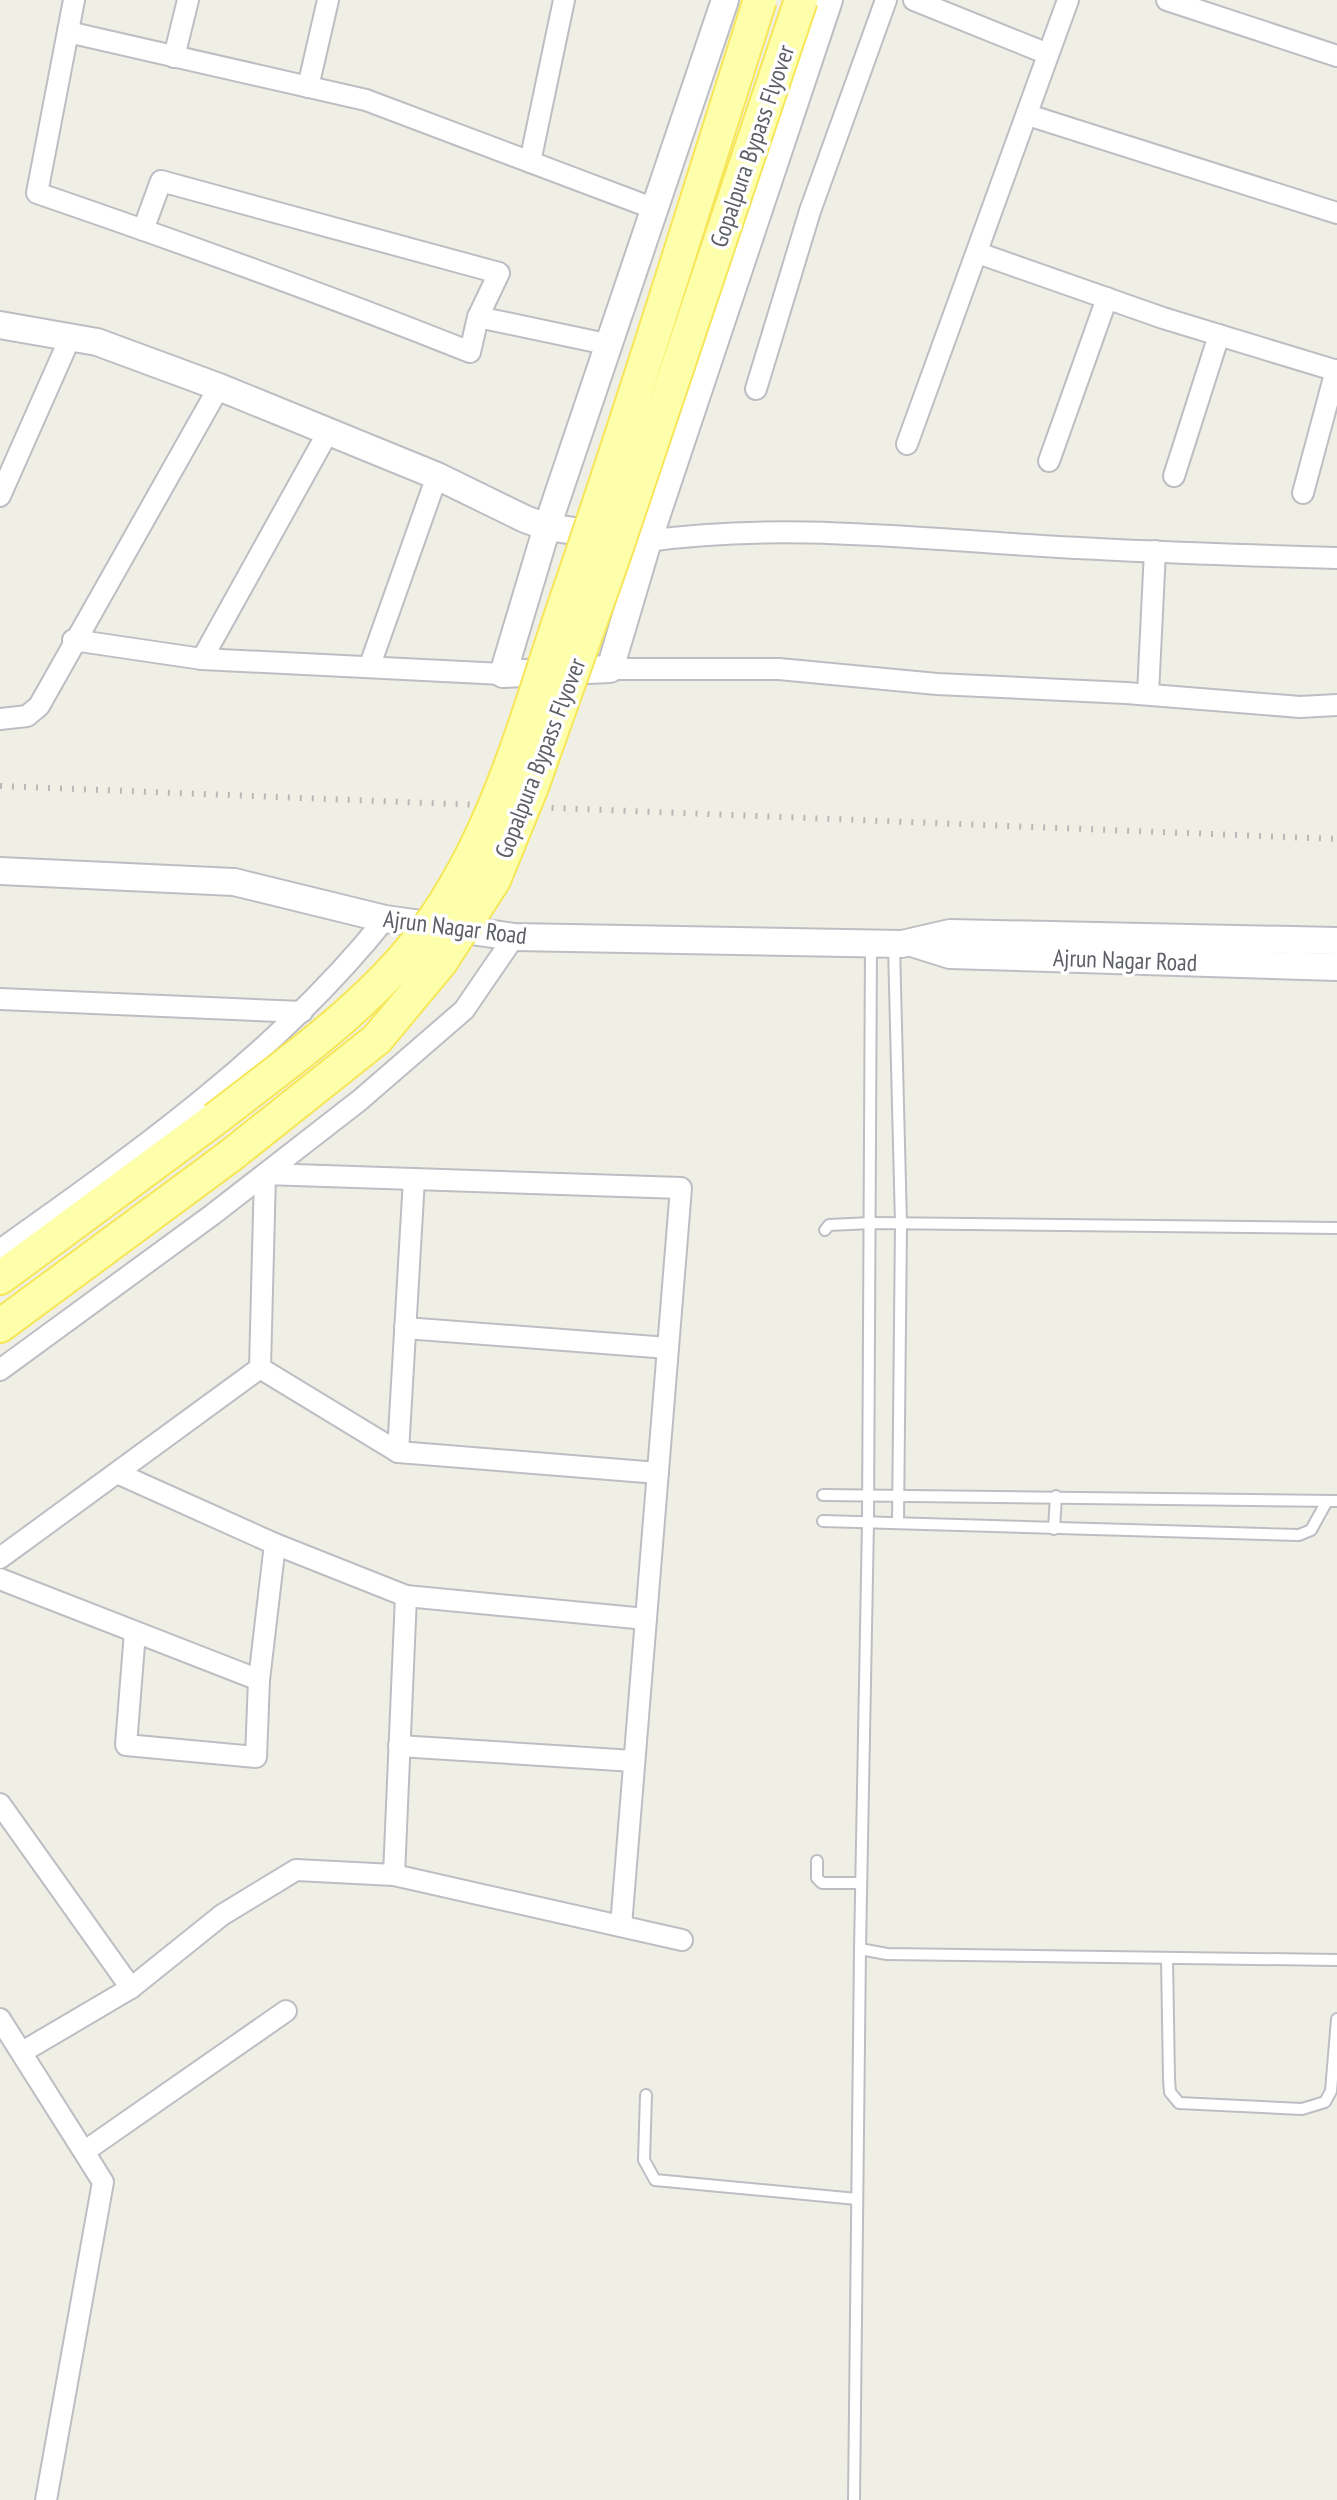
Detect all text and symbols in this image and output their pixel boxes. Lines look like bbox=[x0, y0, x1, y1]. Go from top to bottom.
street label: Gopalpura Bypass Flyover bbox=[703, 40, 801, 251]
street label: Gopalpura Bypass Flyover bbox=[488, 653, 593, 863]
street label: Ajrun Nagar Road bbox=[382, 903, 528, 951]
street label: Ajrun Nagar Road bbox=[1052, 942, 1198, 978]

